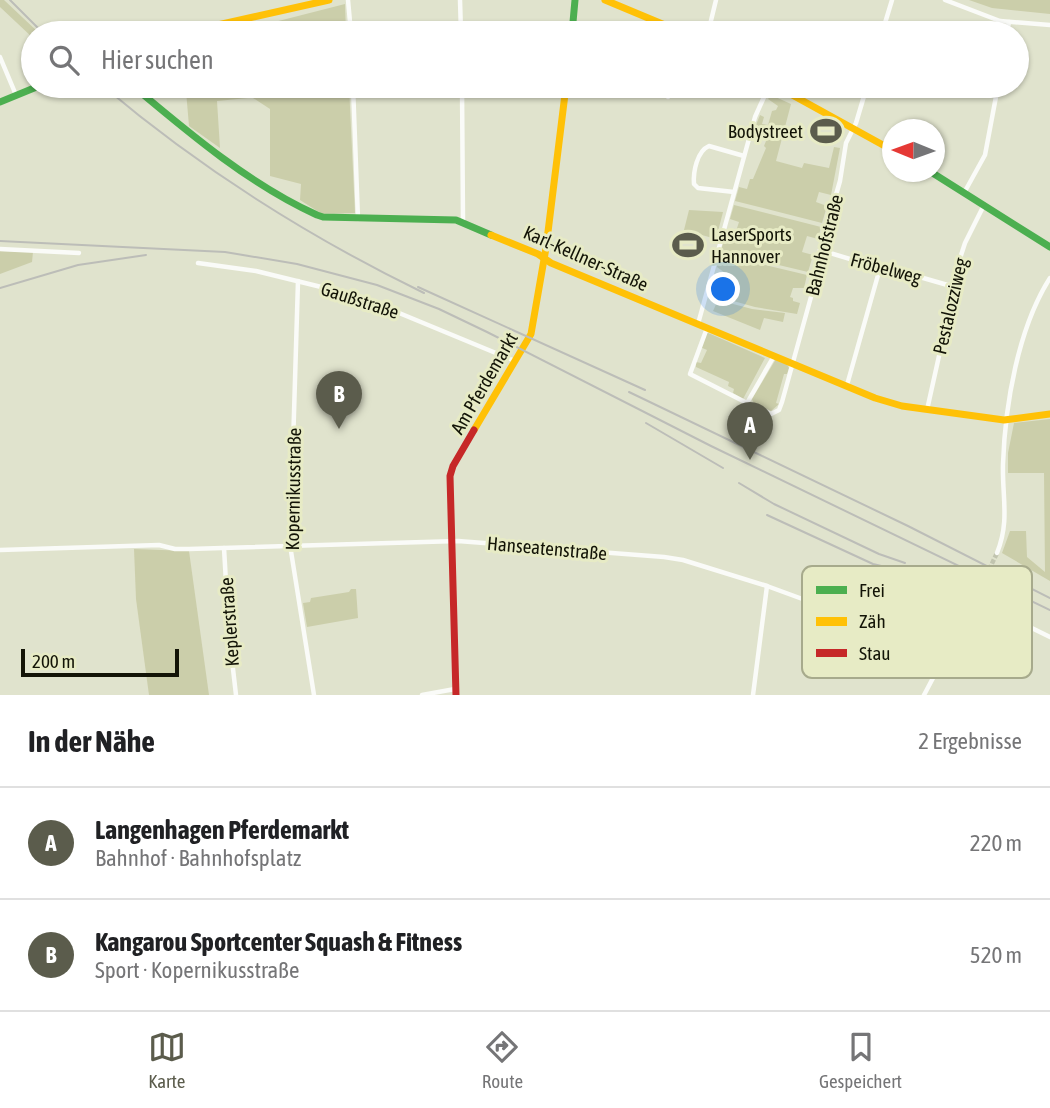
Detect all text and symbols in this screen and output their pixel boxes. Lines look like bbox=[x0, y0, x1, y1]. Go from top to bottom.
search box bbox=[21, 21, 1029, 98]
icon: search bbox=[45, 41, 83, 79]
text: Hier suchen bbox=[101, 45, 214, 75]
sports icon: Bodystreet bbox=[809, 114, 843, 148]
north arrow bbox=[882, 119, 945, 182]
place label: Bodystreet bbox=[728, 120, 803, 142]
street label: Bahnhofstraße bbox=[801, 192, 847, 298]
street label: Karl-Kellner-Straße bbox=[520, 221, 652, 295]
place label: LaserSports Hannover bbox=[711, 223, 792, 267]
sports icon: LaserSports Hannover bbox=[671, 228, 705, 262]
street label: Fröbelweg bbox=[848, 248, 925, 288]
street label: Pestalozziweg bbox=[928, 255, 972, 356]
your location bbox=[706, 272, 740, 306]
street label: Gaußstraße bbox=[318, 277, 402, 323]
street label: Am Pferdemarkt bbox=[446, 328, 522, 438]
pin: B bbox=[316, 371, 362, 429]
pin: A bbox=[727, 402, 773, 460]
street label: Kopernikusstraße bbox=[281, 427, 305, 551]
street label: Hanseatenstraße bbox=[486, 532, 608, 564]
legend bbox=[802, 566, 1032, 678]
street label: Keplerstraße bbox=[215, 577, 243, 667]
text: Frei bbox=[859, 579, 885, 601]
text: Zäh bbox=[859, 610, 886, 632]
text: Stau bbox=[859, 642, 890, 664]
scale bar bbox=[21, 646, 178, 678]
text: 200 m bbox=[32, 650, 75, 672]
text: In der Nähe bbox=[28, 724, 155, 758]
text: 2 Ergebnisse bbox=[918, 728, 1022, 754]
text: Langenhagen Pferdemarkt bbox=[95, 815, 349, 845]
text: A bbox=[45, 830, 57, 856]
text: 220 m bbox=[970, 830, 1022, 856]
text: Bahnhof · Bahnhofsplatz bbox=[95, 845, 301, 871]
text: Kangarou Sportcenter Squash & Fitness bbox=[95, 927, 462, 957]
text: B bbox=[46, 942, 56, 968]
text: 520 m bbox=[970, 942, 1022, 968]
text: Sport · Kopernikusstraße bbox=[95, 957, 299, 983]
tab: Karte bbox=[148, 1028, 186, 1092]
tab: Route bbox=[482, 1028, 523, 1092]
tab: Gespeichert bbox=[819, 1028, 902, 1092]

